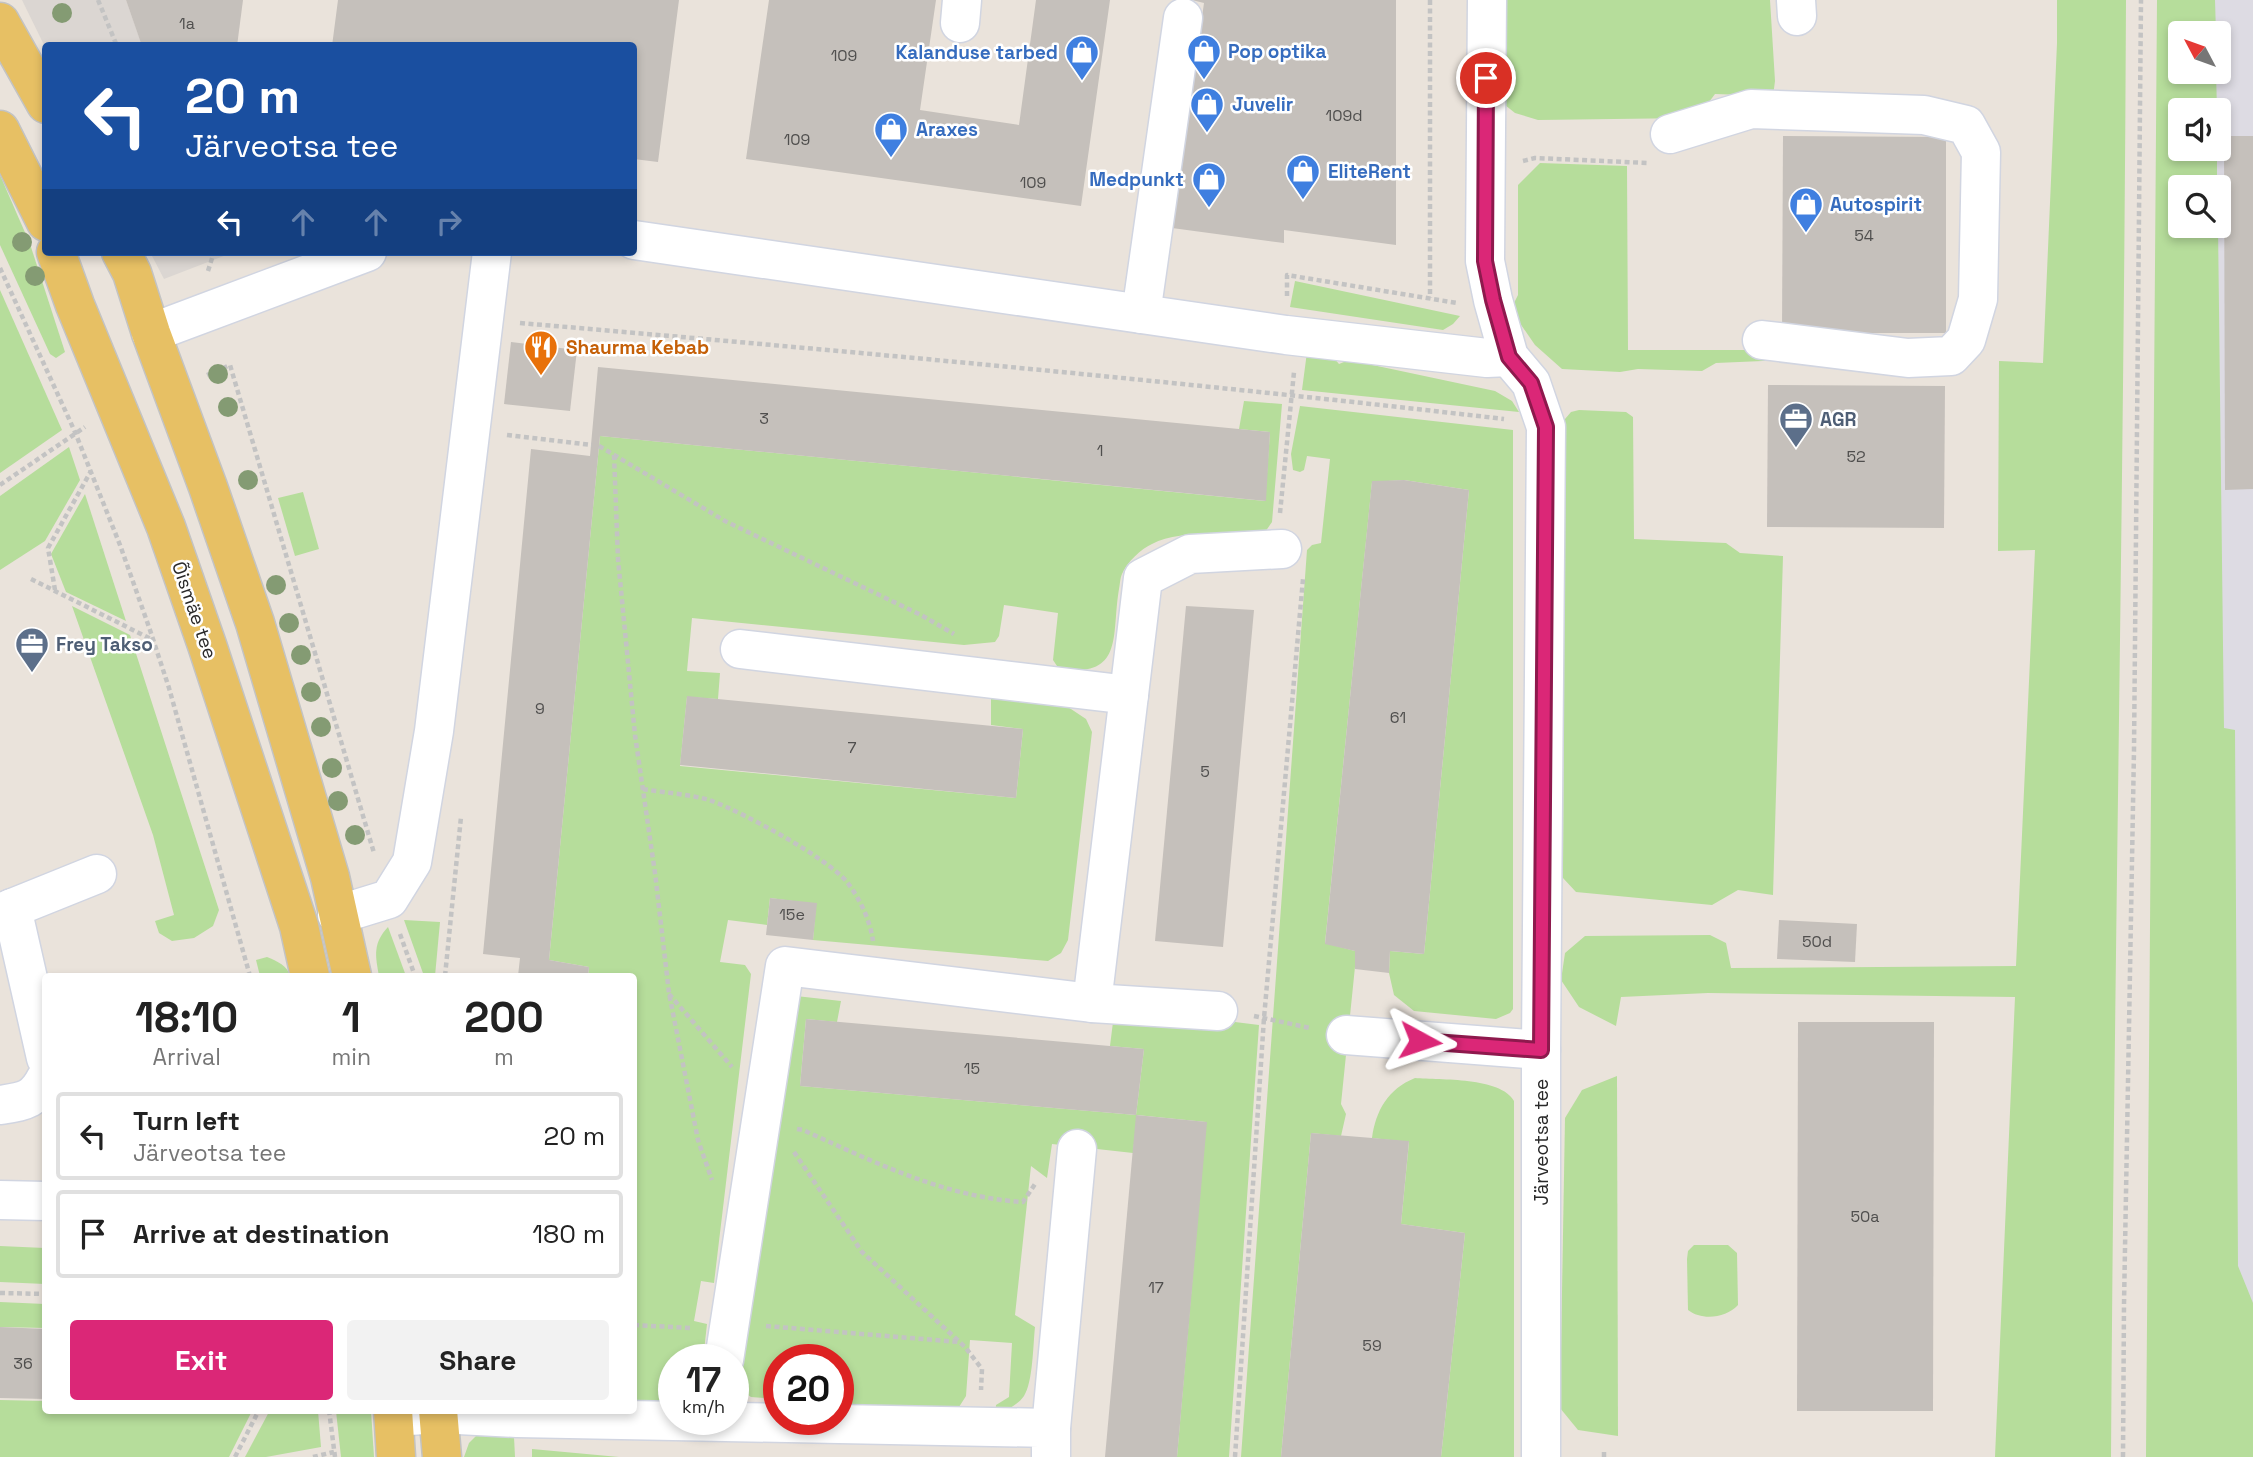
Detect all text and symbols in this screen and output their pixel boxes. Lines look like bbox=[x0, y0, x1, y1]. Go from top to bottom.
house number: 1a bbox=[179, 13, 195, 34]
north arrow bbox=[2168, 21, 2231, 84]
map controls bbox=[2168, 21, 2231, 238]
shop icon: Pop optika bbox=[1185, 32, 1223, 81]
shop icon: Kalanduse tarbed bbox=[1063, 33, 1101, 82]
place label: Pop optika bbox=[1228, 39, 1327, 64]
place label: Kalanduse tarbed bbox=[895, 40, 1058, 65]
house number: 109 bbox=[831, 45, 857, 66]
pin bbox=[1456, 48, 1516, 108]
icon: arrive bbox=[1467, 59, 1505, 97]
text: 20 m bbox=[185, 65, 300, 127]
icon: left bbox=[70, 70, 161, 161]
shop icon: Juvelir bbox=[1188, 85, 1226, 134]
place label: Juvelir bbox=[1232, 92, 1293, 117]
button: sound bbox=[2168, 98, 2231, 161]
house number: 109d bbox=[1325, 105, 1363, 126]
shop icon: Araxes bbox=[872, 110, 910, 159]
place label: Araxes bbox=[916, 117, 978, 142]
text: Järveotsa tee bbox=[185, 126, 398, 166]
house number: 109 bbox=[784, 129, 810, 150]
shop icon: EliteRent bbox=[1284, 152, 1322, 201]
place label: EliteRent bbox=[1328, 159, 1411, 184]
shop icon: Medpunkt bbox=[1190, 160, 1228, 209]
place label: Medpunkt bbox=[1089, 167, 1184, 192]
house number: 109 bbox=[1020, 172, 1046, 193]
button: search bbox=[2168, 175, 2231, 238]
shop icon: Autospirit bbox=[1787, 185, 1825, 234]
place label: Autospirit bbox=[1830, 192, 1922, 217]
icon: left bbox=[211, 203, 249, 241]
icon: ahead bbox=[284, 203, 322, 241]
icon: ahead bbox=[357, 203, 395, 241]
icon: right bbox=[430, 203, 468, 241]
house number: 54 bbox=[1854, 225, 1874, 246]
restaurant icon: Shaurma Kebab bbox=[522, 328, 560, 377]
place label: Shaurma Kebab bbox=[566, 335, 709, 360]
office icon: AGR bbox=[1777, 400, 1815, 449]
place label: AGR bbox=[1820, 407, 1857, 432]
house number: 3 bbox=[759, 408, 769, 429]
house number: 1 bbox=[1097, 440, 1103, 461]
house number: 52 bbox=[1846, 446, 1866, 467]
street label: Õismäe tee bbox=[166, 558, 223, 662]
office icon: Frey Takso bbox=[13, 625, 51, 674]
place label: Frey Takso bbox=[56, 632, 153, 657]
house number: 9 bbox=[535, 698, 545, 719]
house number: 61 bbox=[1390, 707, 1406, 728]
house number: 7 bbox=[847, 737, 857, 758]
house number: 5 bbox=[1200, 761, 1210, 782]
house number: 15e bbox=[779, 904, 805, 925]
house number: 50d bbox=[1802, 931, 1832, 952]
text: 18:10 bbox=[135, 991, 238, 1044]
text: 1 bbox=[342, 991, 361, 1044]
text: 200 bbox=[464, 991, 544, 1044]
position arrow bbox=[1383, 1004, 1457, 1078]
text: Arrival bbox=[153, 1042, 221, 1072]
text: min bbox=[332, 1042, 371, 1072]
text: m bbox=[494, 1042, 514, 1072]
house number: 15 bbox=[964, 1058, 980, 1079]
street label: Järveotsa tee bbox=[1529, 1079, 1554, 1205]
text: Turn left bbox=[133, 1104, 240, 1138]
icon: left bbox=[74, 1117, 112, 1155]
text: 20 m bbox=[544, 1119, 605, 1153]
text: Järveotsa tee bbox=[133, 1138, 286, 1168]
house number: 50a bbox=[1850, 1206, 1880, 1227]
icon: arrive bbox=[74, 1215, 112, 1253]
text: Arrive at destination bbox=[133, 1217, 390, 1251]
text: 180 m bbox=[532, 1217, 605, 1251]
house number: 17 bbox=[1148, 1277, 1164, 1298]
button: Exit bbox=[70, 1320, 333, 1400]
button: Share bbox=[347, 1320, 609, 1400]
house number: 59 bbox=[1362, 1335, 1382, 1356]
speed limit sign: 20 bbox=[763, 1344, 854, 1435]
house number: 36 bbox=[13, 1353, 33, 1374]
text: 17 bbox=[686, 1358, 721, 1402]
text: km/h bbox=[682, 1395, 725, 1418]

